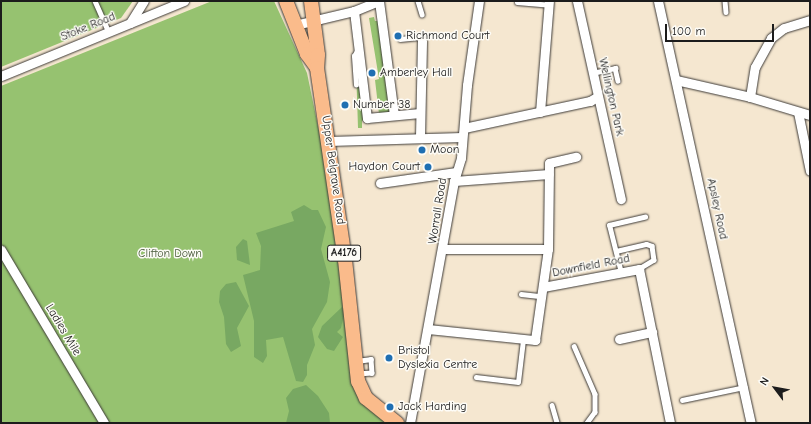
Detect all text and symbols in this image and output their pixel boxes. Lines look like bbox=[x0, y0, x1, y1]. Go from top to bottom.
street label: Stoke Road bbox=[59, 10, 117, 44]
scale bar bbox=[667, 16, 776, 42]
text: 100 m bbox=[672, 24, 705, 38]
place label: Richmond Court bbox=[406, 29, 489, 43]
marker: Richmond Court bbox=[393, 31, 403, 41]
street label: Wellington Park bbox=[595, 57, 627, 137]
place label: Amberley Hall bbox=[380, 66, 452, 80]
marker: Amberley Hall bbox=[367, 68, 377, 78]
place label: Number 38 bbox=[353, 98, 410, 112]
marker: Number 38 bbox=[340, 100, 350, 110]
street label: Upper Belgrave Road bbox=[318, 115, 348, 225]
place label: Moon bbox=[430, 143, 459, 157]
marker: Moon bbox=[417, 145, 427, 155]
place label: Haydon Court bbox=[349, 160, 420, 174]
marker: Haydon Court bbox=[423, 162, 433, 172]
street label: Worrall Road bbox=[426, 177, 450, 245]
street label: Apsley Road bbox=[703, 177, 731, 241]
road number: A4176 bbox=[327, 244, 361, 262]
park label: Clifton Down bbox=[138, 247, 202, 261]
street label: Downfield Road bbox=[551, 251, 631, 281]
street label: Ladies Mile bbox=[42, 302, 84, 358]
place label: Bristol Dyslexia Centre bbox=[398, 344, 477, 372]
marker: Bristol Dyslexia Centre bbox=[383, 352, 395, 364]
north arrow bbox=[755, 368, 795, 408]
text: N bbox=[757, 375, 772, 388]
place label: Jack Harding bbox=[398, 400, 467, 414]
marker: Jack Harding bbox=[385, 402, 395, 412]

